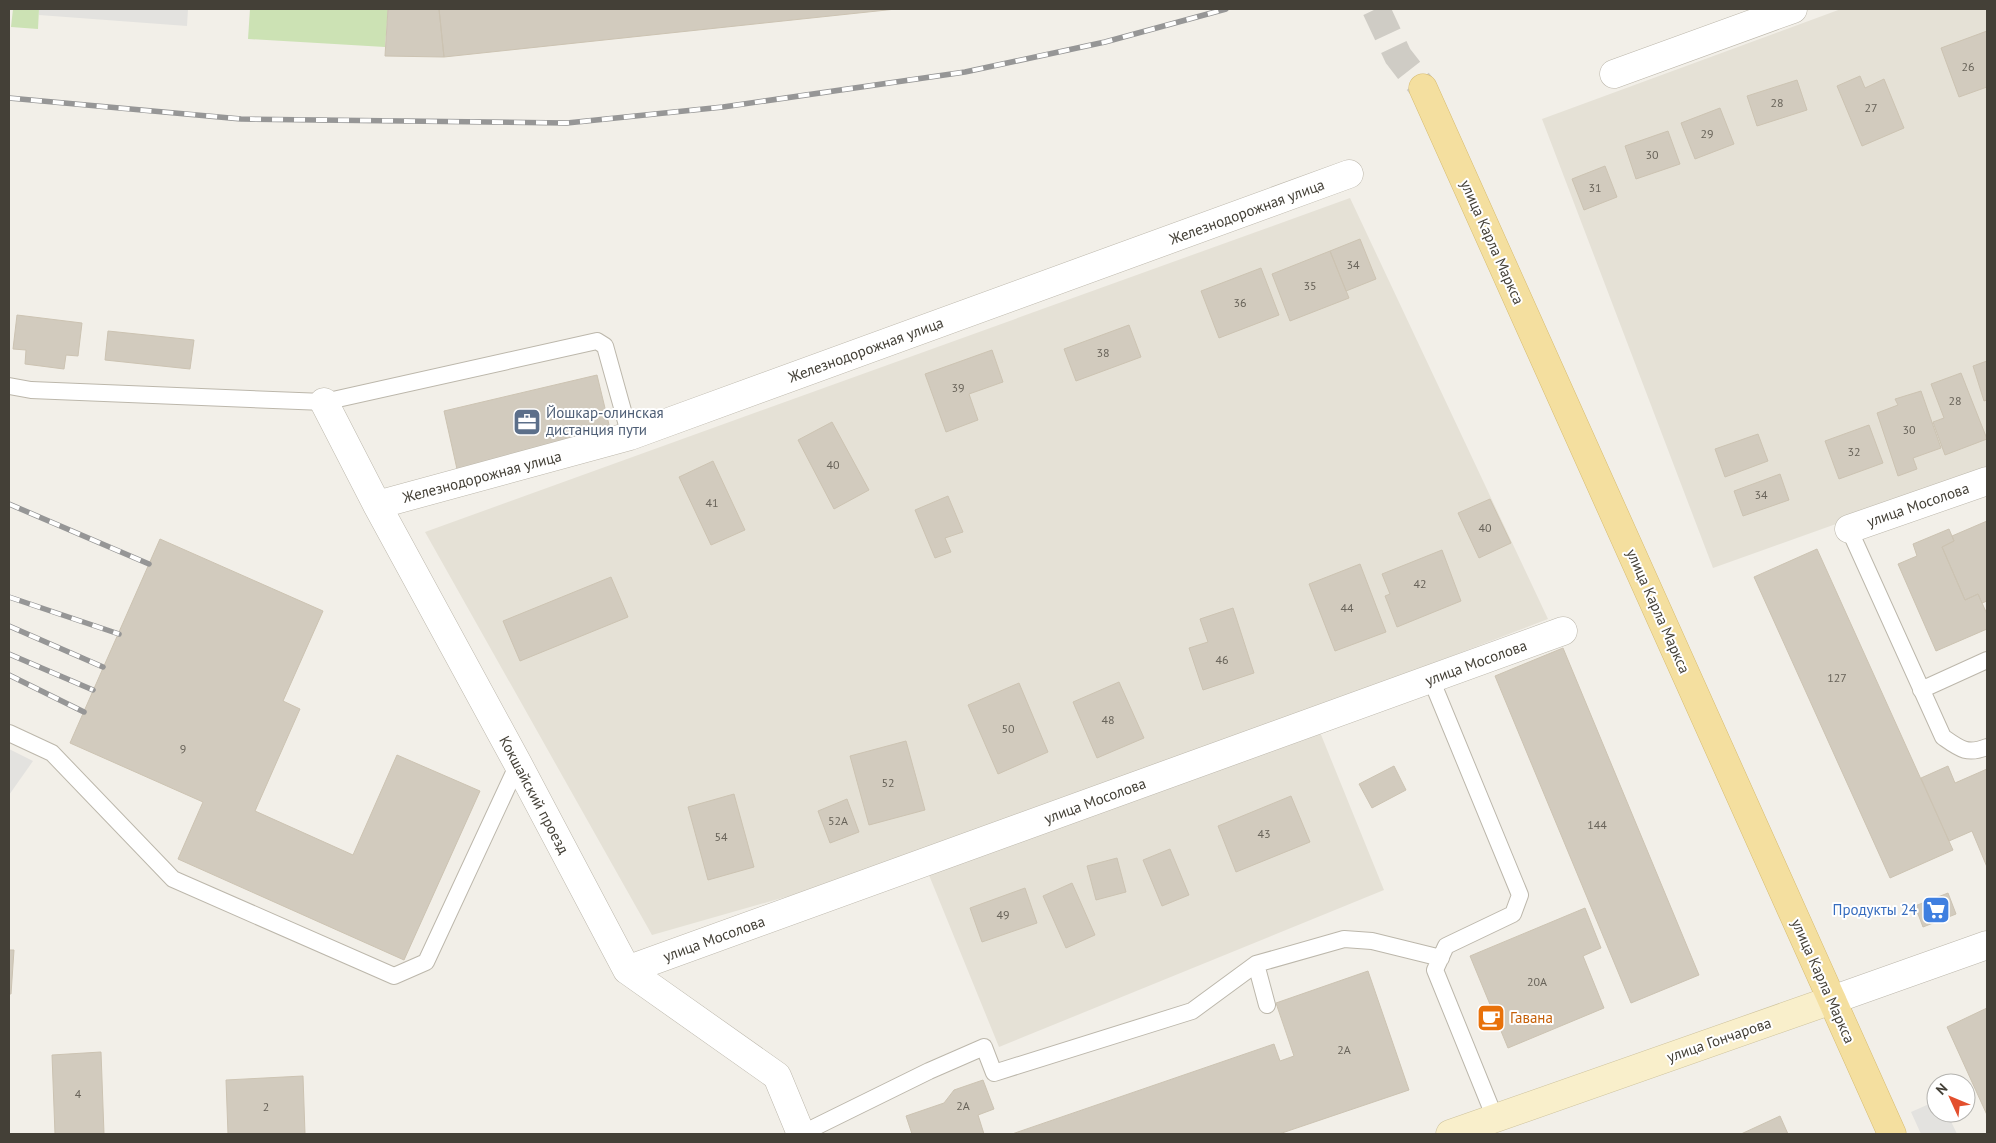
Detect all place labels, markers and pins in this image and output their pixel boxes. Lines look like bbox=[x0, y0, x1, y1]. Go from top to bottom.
place label: Йошкар-олинская дистанция пути bbox=[546, 403, 664, 439]
office icon: Йошкар-олинская дистанция пути bbox=[512, 407, 542, 437]
supermarket icon: Продукты 24 bbox=[1921, 895, 1951, 925]
place label: Продукты 24 bbox=[1833, 900, 1917, 919]
cafe icon: Гавана bbox=[1476, 1003, 1506, 1033]
place label: Гавана bbox=[1510, 1008, 1553, 1027]

